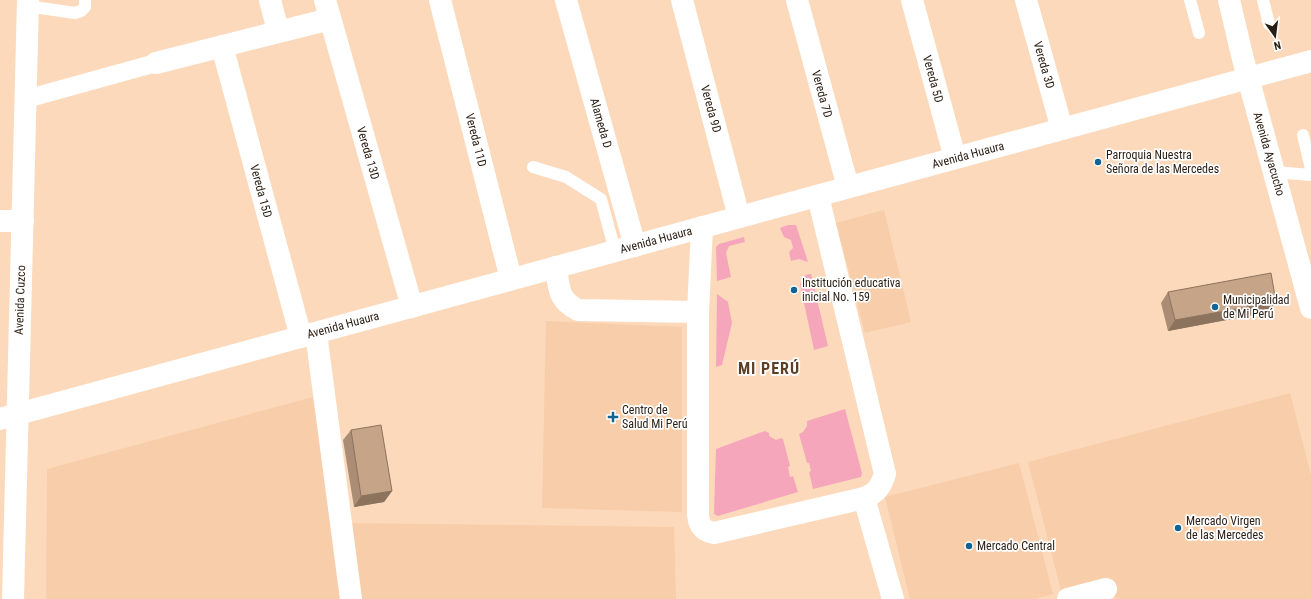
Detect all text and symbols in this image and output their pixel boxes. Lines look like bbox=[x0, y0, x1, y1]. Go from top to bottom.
north arrow bbox=[1255, 16, 1295, 56]
text: N bbox=[1272, 38, 1282, 52]
street label: Vereda 3D bbox=[1031, 40, 1057, 90]
street label: Vereda 5D bbox=[920, 54, 946, 104]
street label: Vereda 7D bbox=[809, 69, 835, 119]
street label: Vereda 9D bbox=[698, 84, 724, 134]
street label: Alameda D bbox=[587, 96, 615, 150]
street label: Avenida Ayacucho bbox=[1250, 111, 1288, 197]
street label: Vereda 11D bbox=[463, 112, 489, 168]
street label: Vereda 13D bbox=[354, 125, 382, 181]
street label: Avenida Huaura bbox=[930, 139, 1006, 171]
place label: Parroquia Nuestra Señora de las Mercedes bbox=[1106, 148, 1219, 176]
marker: Parroquia Nuestra Señora de las Mercedes bbox=[1093, 157, 1103, 167]
street label: Vereda 15D bbox=[247, 163, 275, 219]
street label: Avenida Huaura bbox=[618, 224, 694, 256]
street label: Avenida Cuzco bbox=[12, 265, 28, 335]
place label: Institución educativa inicial No. 159 bbox=[802, 276, 901, 304]
marker: Institución educativa inicial No. 159 bbox=[789, 285, 799, 295]
place label: Municipalidad de Mi Perú bbox=[1223, 293, 1290, 321]
marker: Municipalidad de Mi Perú bbox=[1210, 302, 1220, 312]
street label: Avenida Huaura bbox=[305, 309, 381, 341]
district label: MI PERÚ bbox=[738, 359, 800, 378]
place label: Centro de Salud Mi Perú bbox=[622, 403, 688, 431]
marker: Centro de Salud Mi Perú bbox=[607, 411, 619, 423]
place label: Mercado Virgen de las Mercedes bbox=[1186, 514, 1264, 542]
marker: Mercado Virgen de las Mercedes bbox=[1173, 523, 1183, 533]
place label: Mercado Central bbox=[977, 539, 1055, 553]
marker: Mercado Central bbox=[964, 541, 974, 551]

